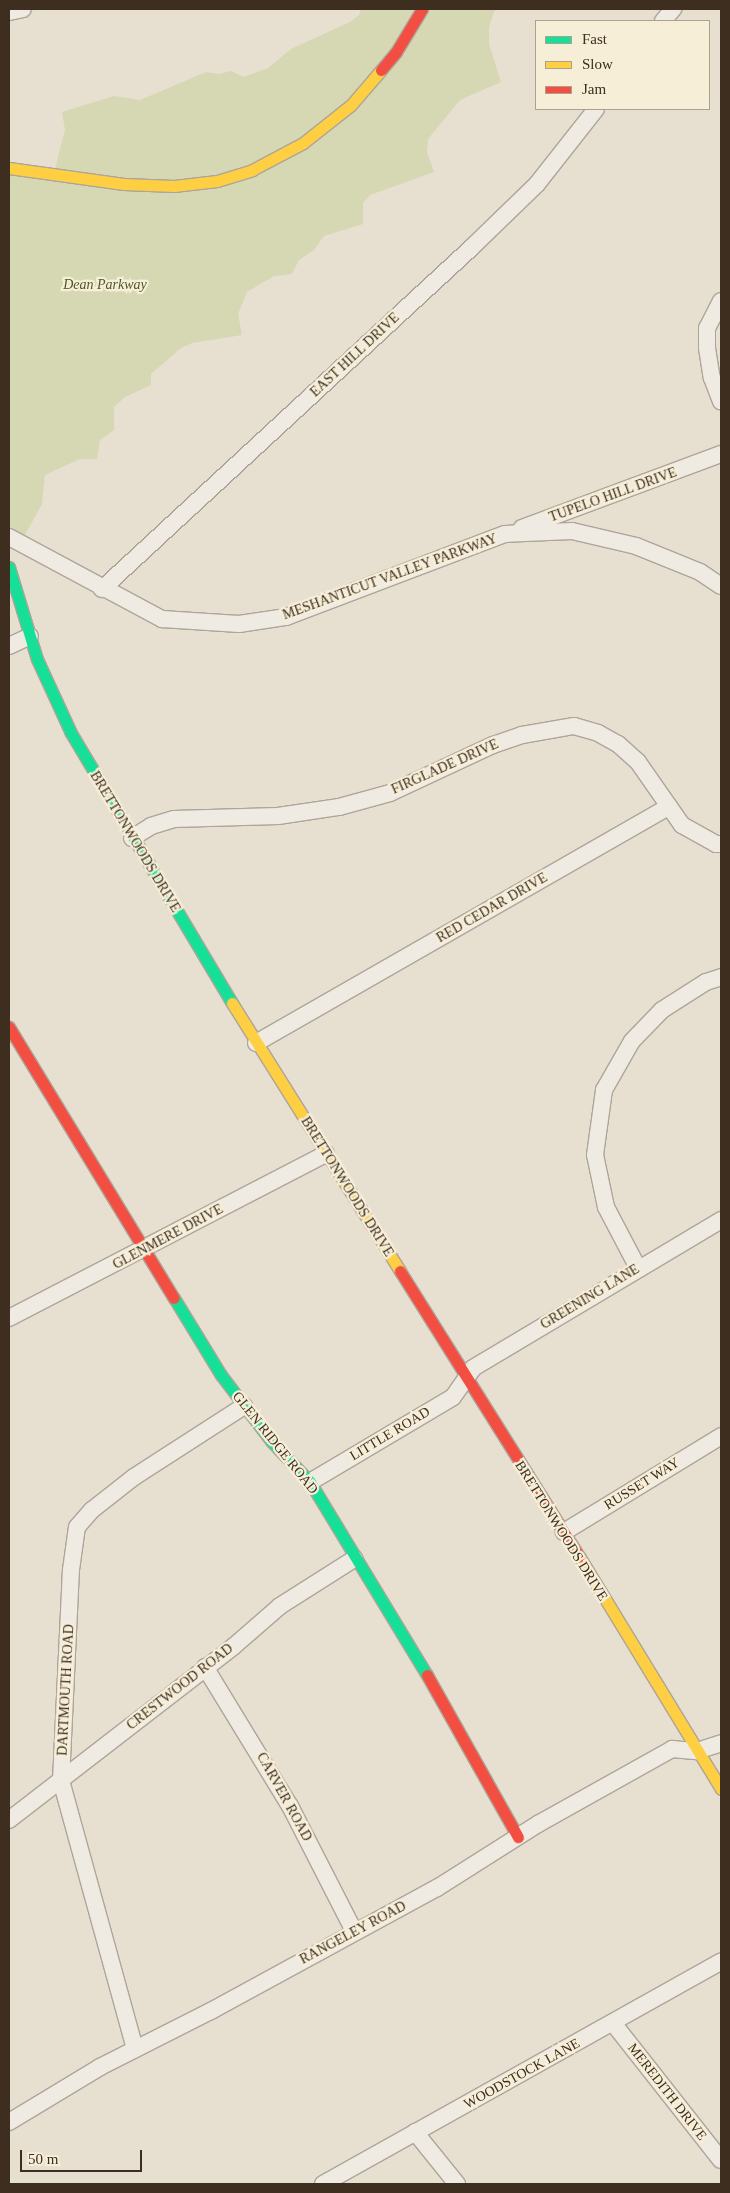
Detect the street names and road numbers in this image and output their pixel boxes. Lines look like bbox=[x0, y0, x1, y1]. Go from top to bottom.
street label: EAST HILL DRIVE bbox=[307, 309, 403, 401]
street label: TUPELO HILL DRIVE bbox=[547, 464, 679, 526]
street label: MESHANTICUT VALLEY PARKWAY bbox=[280, 530, 500, 624]
street label: FIRGLADE DRIVE bbox=[389, 736, 501, 798]
street label: BRETTONWOODS DRIVE bbox=[86, 768, 184, 916]
street label: RED CEDAR DRIVE bbox=[434, 869, 550, 947]
street label: BRETTONWOODS DRIVE bbox=[297, 1114, 397, 1260]
street label: GLENMERE DRIVE bbox=[110, 1201, 226, 1273]
street label: GREENING LANE bbox=[538, 1261, 642, 1333]
street label: GLEN RIDGE ROAD bbox=[229, 1388, 321, 1498]
street label: LITTLE ROAD bbox=[347, 1403, 433, 1465]
street label: RUSSET WAY bbox=[601, 1454, 683, 1514]
street label: BRETTONWOODS DRIVE bbox=[511, 1458, 611, 1604]
street label: DARTMOUTH ROAD bbox=[54, 1624, 78, 1756]
street label: CRESTWOOD ROAD bbox=[123, 1640, 237, 1734]
street label: CARVER ROAD bbox=[253, 1750, 315, 1844]
street label: RANGELEY ROAD bbox=[297, 1898, 409, 1968]
street label: WOODSTOCK LANE bbox=[461, 2035, 583, 2113]
street label: MEREDITH DRIVE bbox=[624, 2040, 710, 2144]

